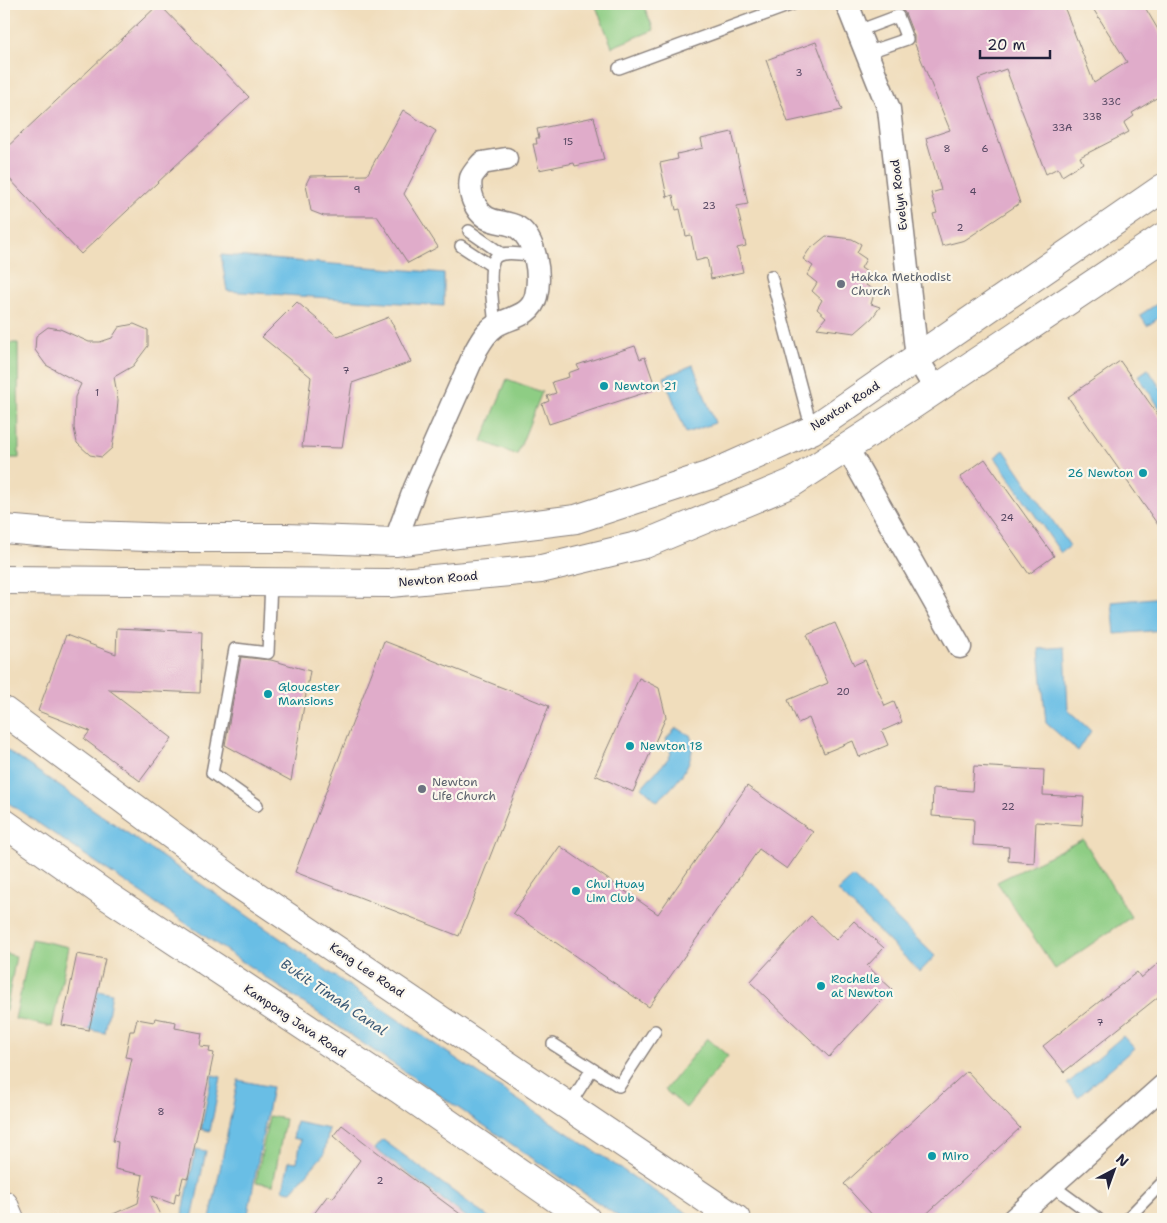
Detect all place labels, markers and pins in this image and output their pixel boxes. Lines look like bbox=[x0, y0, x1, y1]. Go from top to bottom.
place label: Hakka Methodist Church bbox=[851, 269, 951, 299]
marker: Hakka Methodist Church bbox=[835, 278, 847, 290]
place label: Newton 21 bbox=[614, 378, 676, 394]
marker: Newton 21 bbox=[598, 380, 610, 392]
place label: 26 Newton bbox=[1067, 465, 1133, 481]
marker: 26 Newton bbox=[1137, 467, 1149, 479]
place label: Gloucester Mansions bbox=[278, 679, 340, 709]
marker: Gloucester Mansions bbox=[262, 688, 274, 700]
place label: Newton 18 bbox=[640, 738, 703, 754]
marker: Newton 18 bbox=[624, 740, 636, 752]
place label: Newton Life Church bbox=[432, 774, 496, 804]
marker: Newton Life Church bbox=[416, 783, 428, 795]
place label: Chui Huay Lim Club bbox=[586, 876, 645, 906]
marker: Chui Huay Lim Club bbox=[570, 885, 582, 897]
place label: Rochelle at Newton bbox=[831, 971, 893, 1001]
marker: Rochelle at Newton bbox=[815, 980, 827, 992]
place label: Miro bbox=[942, 1148, 969, 1164]
marker: Miro bbox=[926, 1150, 938, 1162]

